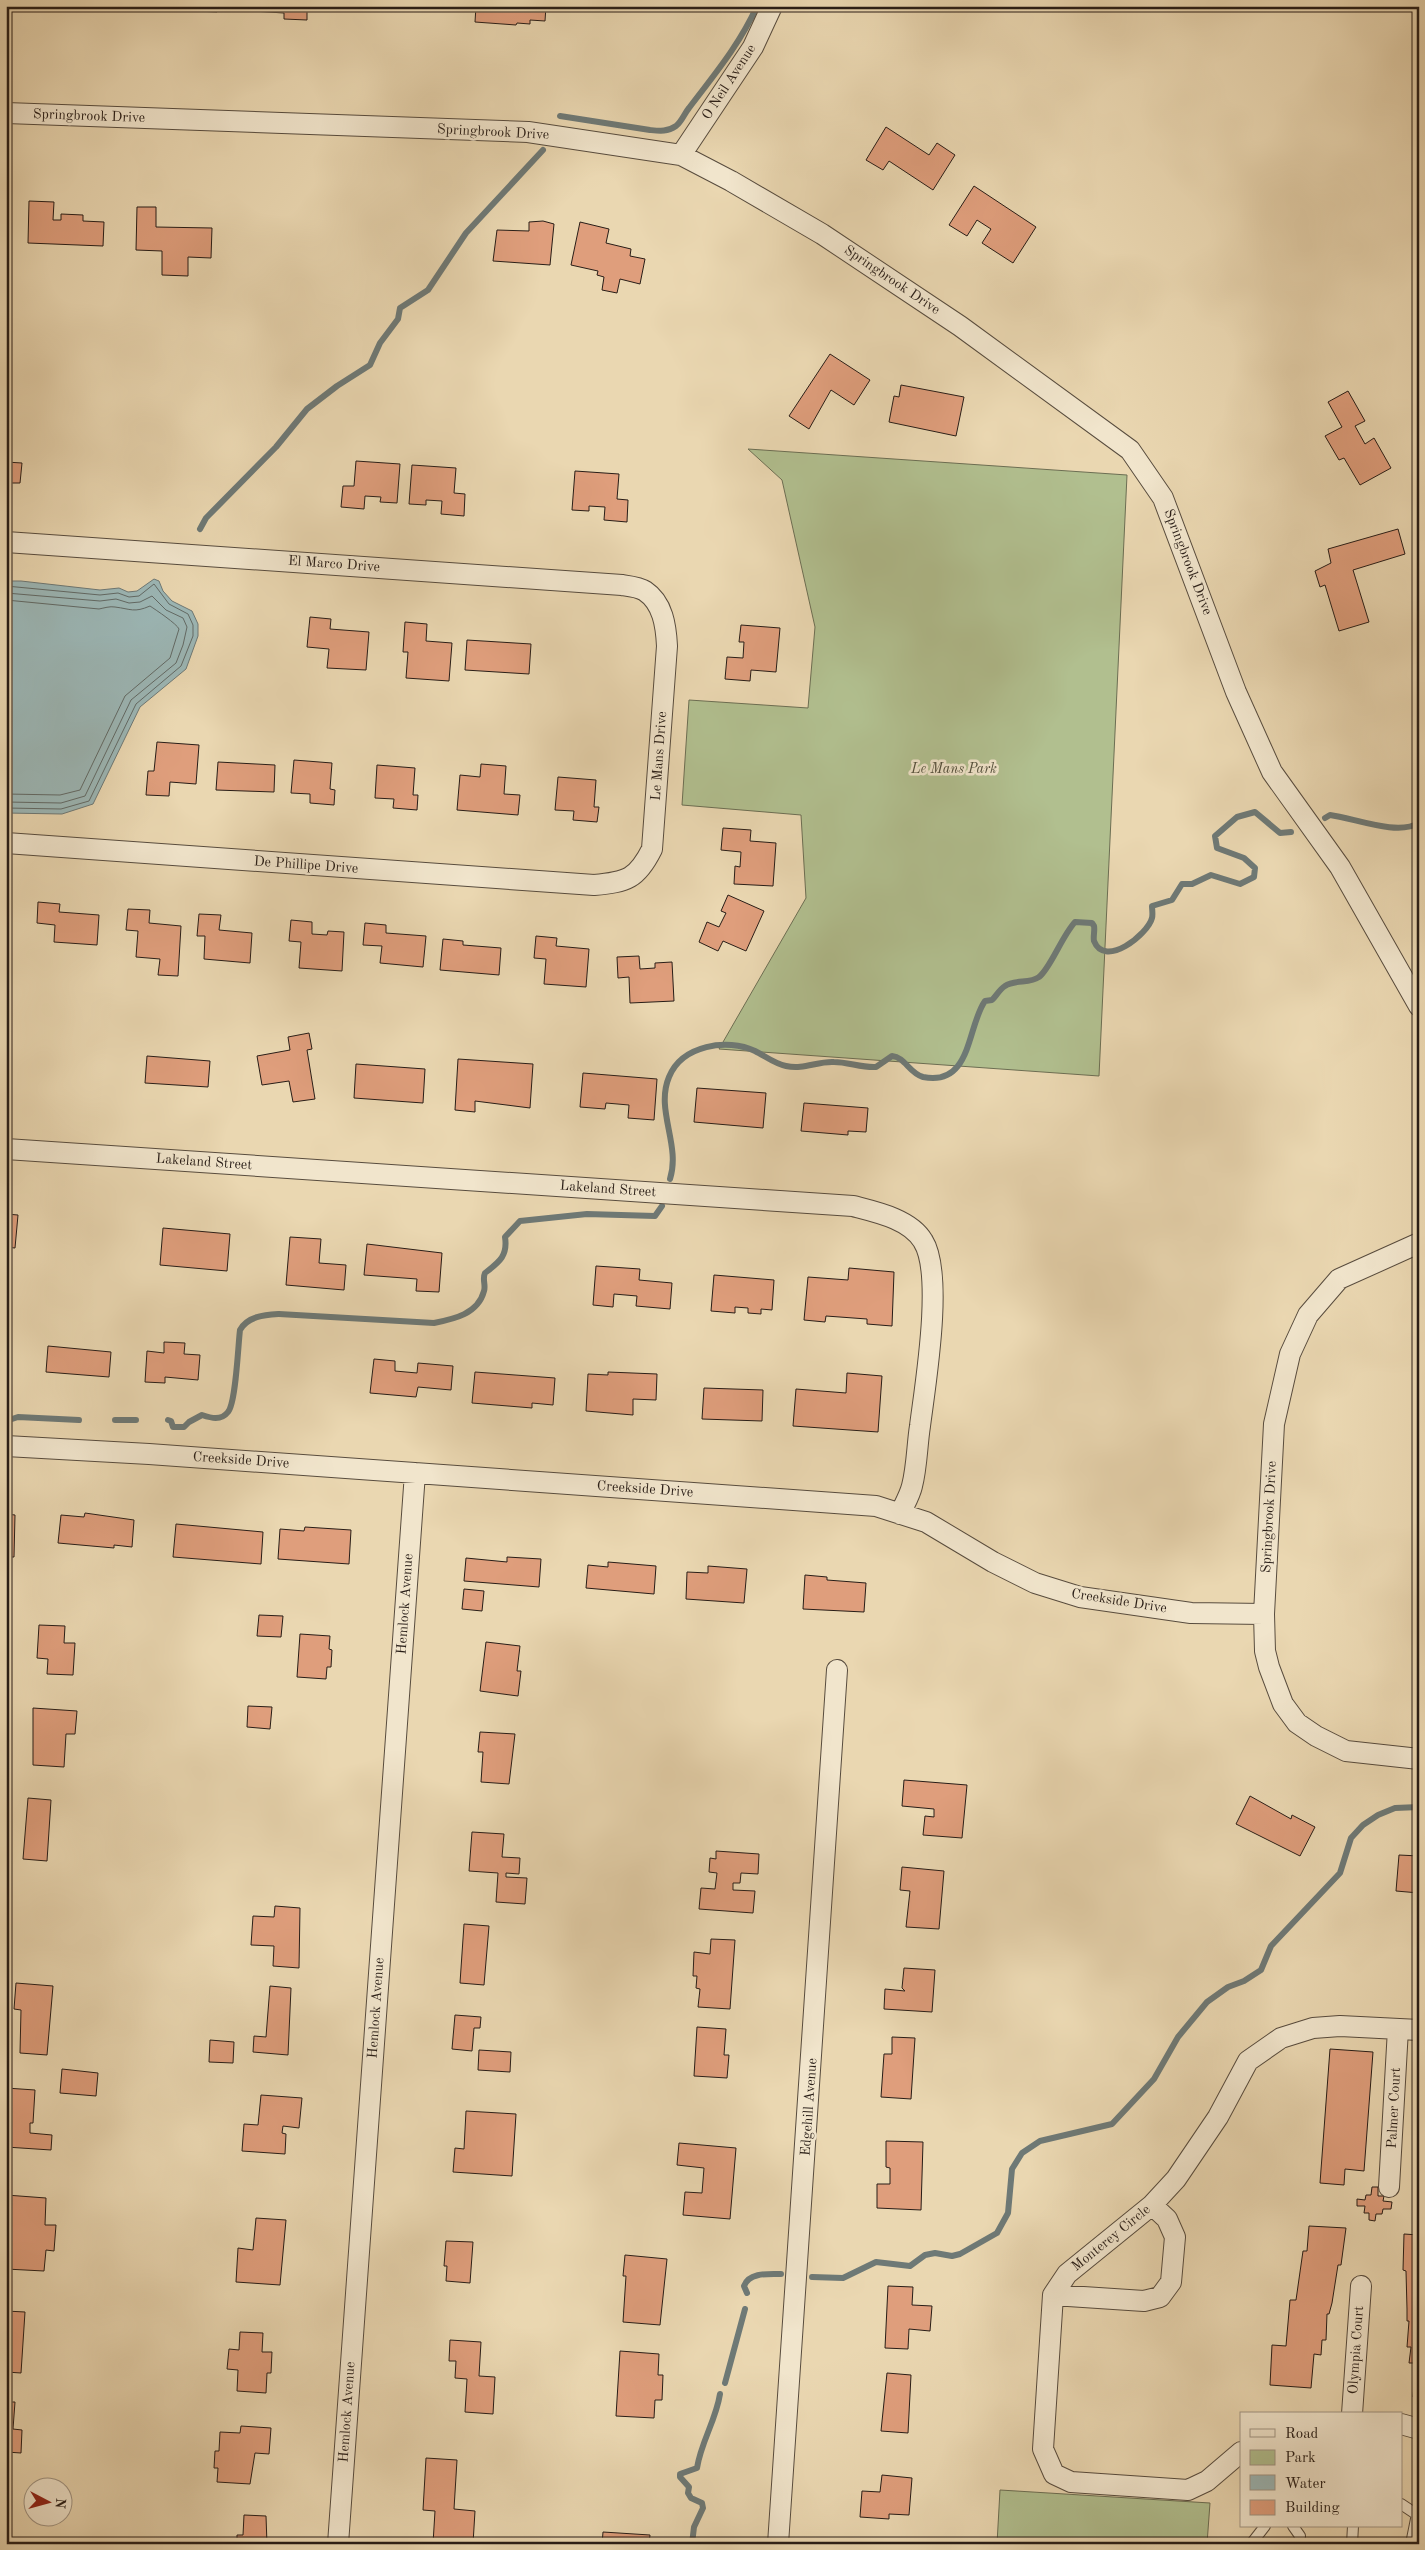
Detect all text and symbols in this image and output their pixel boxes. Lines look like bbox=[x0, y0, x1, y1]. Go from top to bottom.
street label: O Neil Avenue bbox=[699, 42, 759, 122]
street label: Springbrook Drive bbox=[33, 107, 145, 125]
street label: Springbrook Drive bbox=[437, 122, 549, 142]
street label: Springbrook Drive bbox=[842, 243, 942, 317]
street label: Springbrook Drive bbox=[1161, 507, 1215, 617]
street label: El Marco Drive bbox=[287, 554, 381, 574]
street label: Le Mans Drive bbox=[649, 711, 669, 801]
park label: Le Mans Park bbox=[910, 762, 997, 776]
street label: De Phillipe Drive bbox=[253, 854, 359, 876]
street label: Lakeland Street bbox=[155, 1152, 253, 1172]
street label: Lakeland Street bbox=[559, 1179, 657, 1199]
street label: Creekside Drive bbox=[192, 1450, 290, 1470]
street label: Springbrook Drive bbox=[1259, 1461, 1279, 1573]
street label: Creekside Drive bbox=[596, 1479, 694, 1499]
street label: Hemlock Avenue bbox=[394, 1553, 416, 1655]
street label: Creekside Drive bbox=[1070, 1587, 1168, 1615]
street label: Hemlock Avenue bbox=[365, 1957, 387, 2059]
street label: Edgehill Avenue bbox=[799, 2057, 819, 2157]
street label: Palmer Court bbox=[1385, 2067, 1403, 2149]
street label: Monterey Circle bbox=[1069, 2202, 1153, 2274]
street label: Olympia Court bbox=[1346, 2305, 1366, 2395]
street label: Hemlock Avenue bbox=[336, 2361, 358, 2463]
legend bbox=[1240, 2412, 1402, 2528]
text: Road bbox=[1285, 2427, 1319, 2442]
text: Park bbox=[1285, 2451, 1316, 2466]
text: Water bbox=[1285, 2477, 1326, 2492]
north arrow bbox=[22, 2478, 72, 2528]
text: N bbox=[52, 2497, 67, 2510]
text: Building bbox=[1285, 2501, 1340, 2516]

